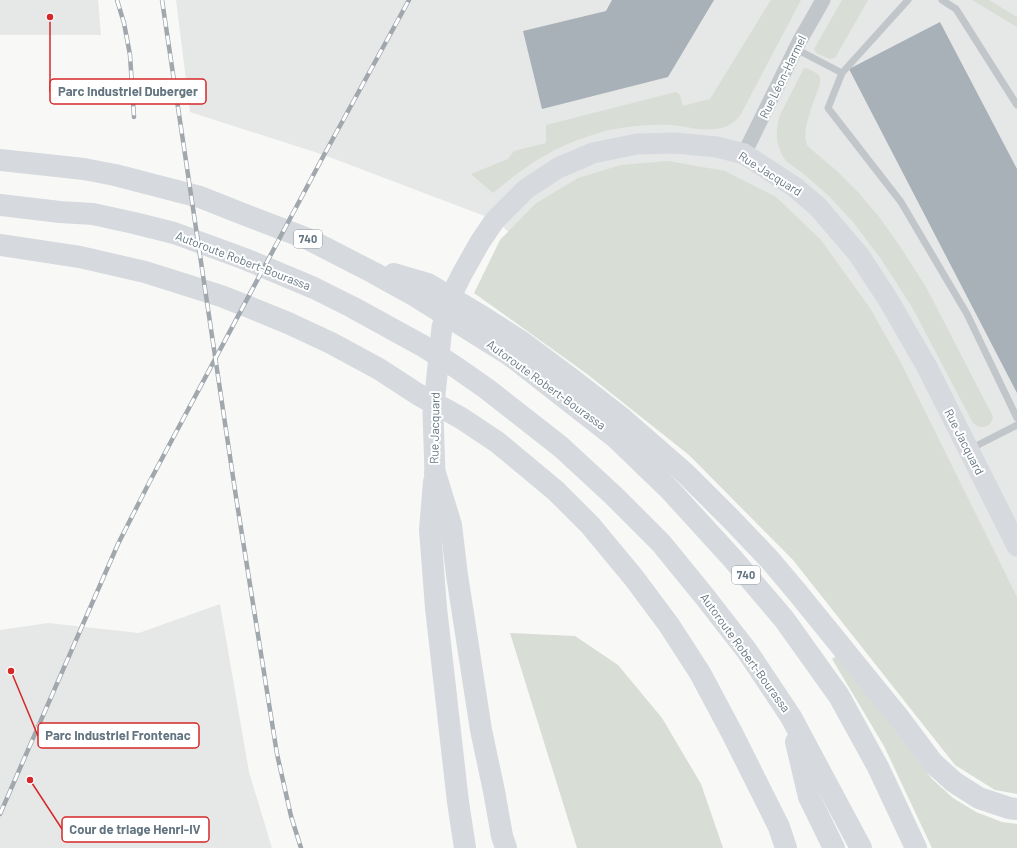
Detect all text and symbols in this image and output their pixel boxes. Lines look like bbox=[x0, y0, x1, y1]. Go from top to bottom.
street label: Rue Léon-Harmel bbox=[756, 33, 808, 120]
callout: Parc Industriel Duberger bbox=[50, 79, 206, 104]
text: Parc Industriel Duberger bbox=[58, 83, 198, 99]
street label: Rue Jacquard bbox=[736, 148, 805, 198]
street label: Autoroute Robert-Bourassa bbox=[174, 228, 313, 292]
road number: 740 bbox=[294, 230, 322, 248]
street label: Autoroute Robert-Bourassa bbox=[484, 336, 609, 432]
street label: Rue Jacquard bbox=[426, 392, 442, 464]
street label: Rue Jacquard bbox=[942, 406, 987, 477]
road number: 740 bbox=[732, 566, 760, 584]
street label: Autoroute Robert-Bourassa bbox=[698, 590, 794, 715]
callout: Parc Industriel Frontenac bbox=[38, 723, 199, 748]
text: Parc Industriel Frontenac bbox=[45, 727, 191, 743]
callout: Cour de triage Henri-IV bbox=[62, 817, 209, 842]
text: Cour de triage Henri-IV bbox=[69, 821, 201, 837]

